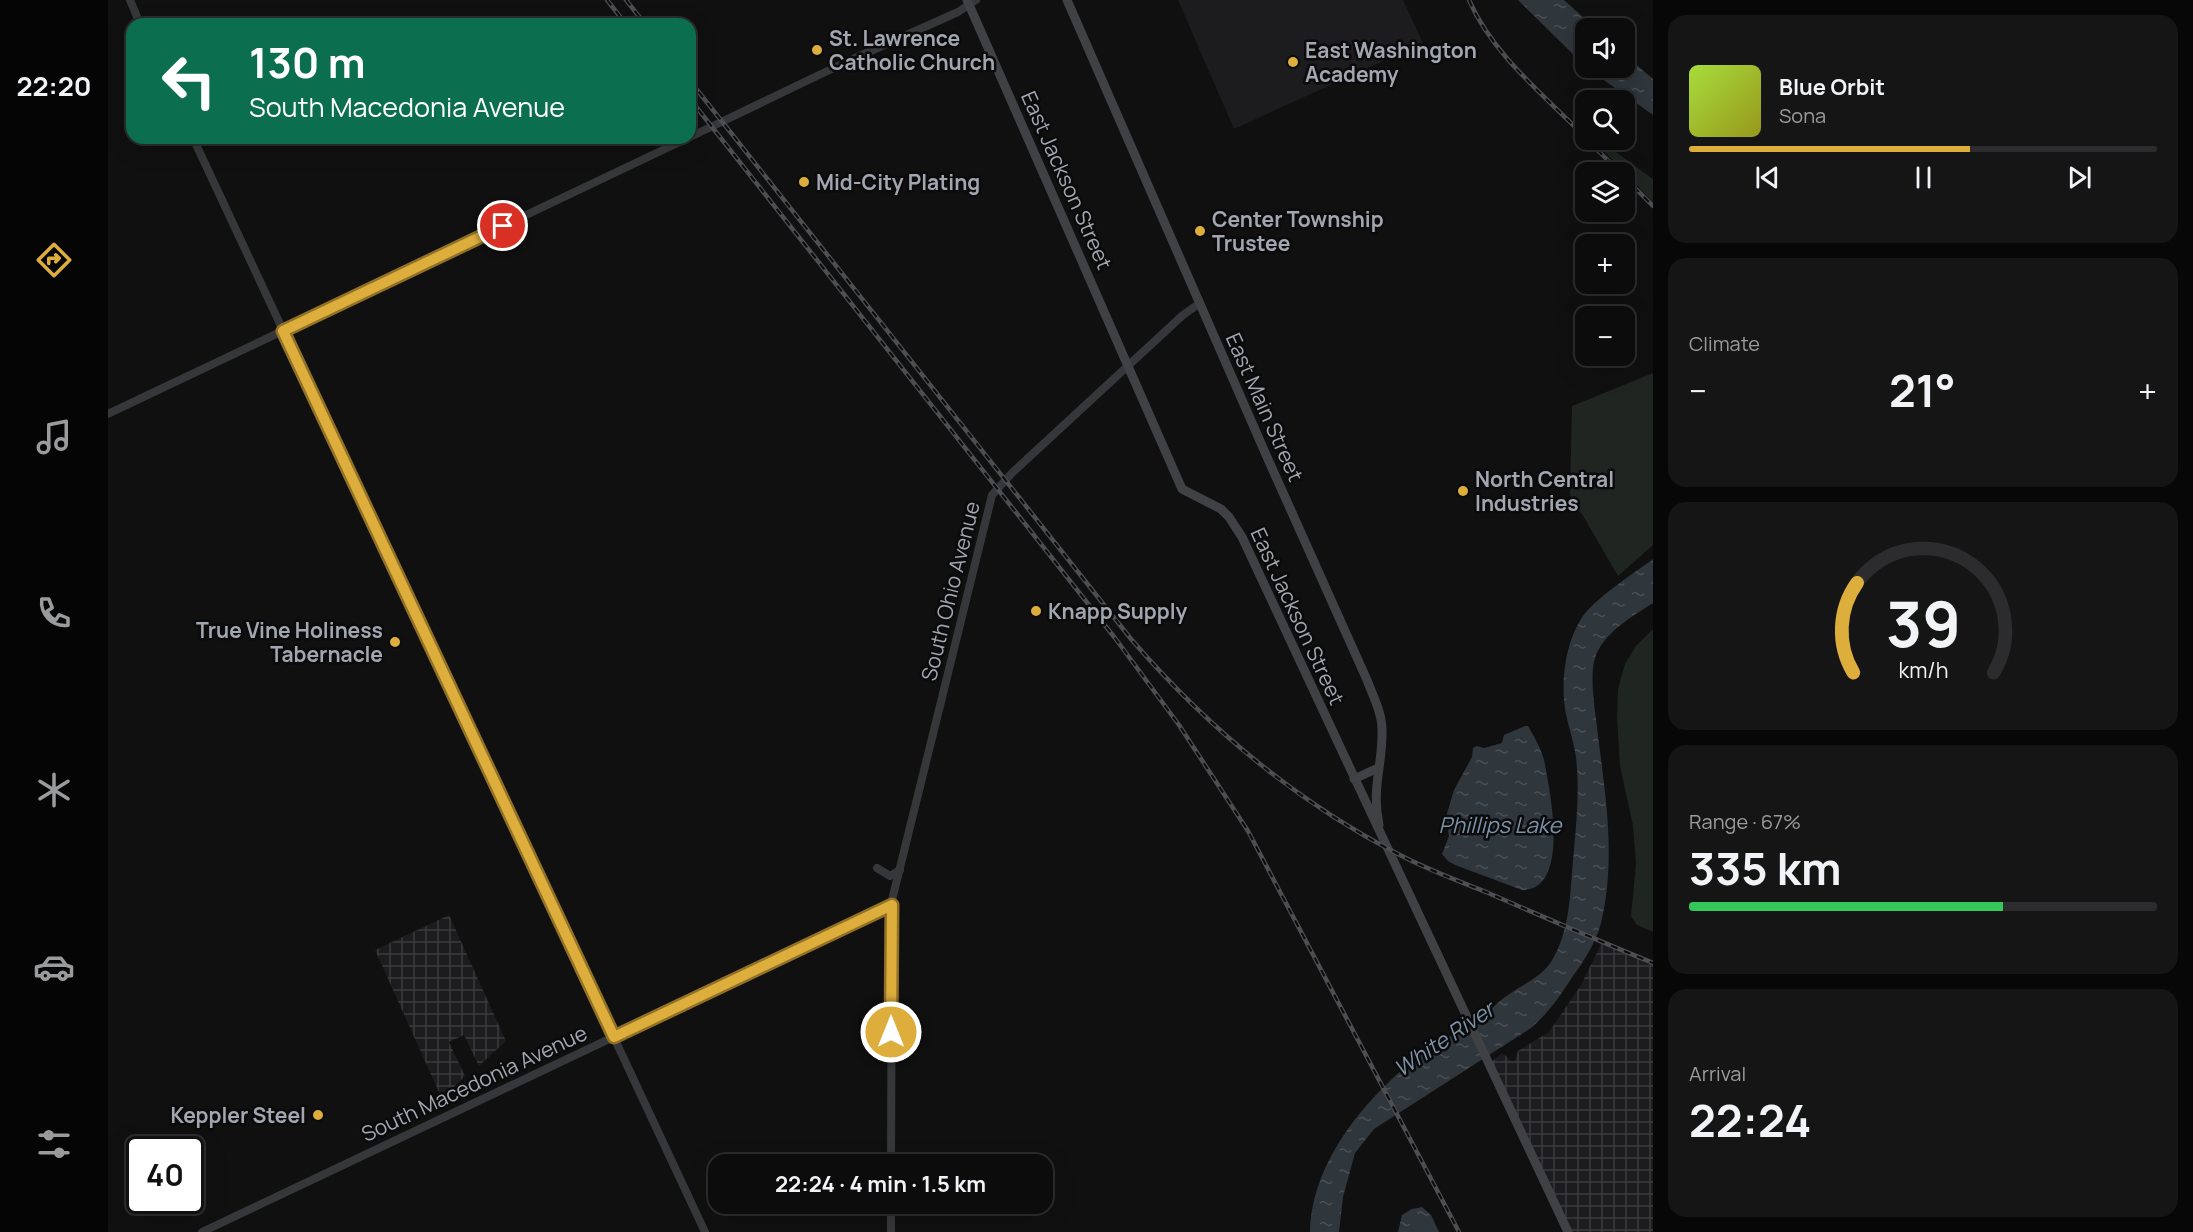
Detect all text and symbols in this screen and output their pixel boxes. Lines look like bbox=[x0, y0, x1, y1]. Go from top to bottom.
map controls bbox=[1575, 18, 1635, 366]
button: sound bbox=[1575, 18, 1635, 78]
place label: St. Lawrence Catholic Church bbox=[829, 24, 995, 76]
text: 130 m bbox=[249, 33, 366, 91]
place label: East Washington Academy bbox=[1305, 36, 1477, 88]
icon: left bbox=[150, 42, 228, 120]
marker: St. Lawrence Catholic Church bbox=[810, 43, 824, 57]
marker: East Washington Academy bbox=[1286, 55, 1300, 69]
text: 22:20 bbox=[16, 67, 92, 104]
text: Blue Orbit bbox=[1779, 72, 1885, 102]
street label: East Jackson Street bbox=[1015, 86, 1119, 274]
text: South Macedonia Avenue bbox=[249, 88, 565, 125]
button: search bbox=[1575, 90, 1635, 150]
text: Sona bbox=[1779, 102, 1826, 129]
icon: previous bbox=[1751, 161, 1784, 194]
icon: pause bbox=[1907, 161, 1940, 194]
icon: next bbox=[2063, 161, 2096, 194]
button: layers bbox=[1575, 162, 1635, 222]
place label: Mid-City Plating bbox=[816, 168, 980, 196]
marker: Mid-City Plating bbox=[797, 175, 811, 189]
pin bbox=[477, 200, 528, 251]
place label: Center Township Trustee bbox=[1212, 205, 1384, 257]
icon: arrive bbox=[486, 209, 519, 242]
marker: Center Township Trustee bbox=[1193, 224, 1207, 238]
button: + bbox=[1575, 234, 1635, 294]
icon: directions bbox=[33, 239, 75, 281]
button: − bbox=[1575, 306, 1635, 366]
street label: East Main Street bbox=[1220, 328, 1310, 486]
text: Climate bbox=[1689, 330, 1760, 357]
text: 21° bbox=[1889, 359, 1956, 421]
text: − bbox=[1689, 368, 1707, 413]
text: + bbox=[2138, 368, 2157, 413]
icon: music bbox=[33, 416, 75, 458]
place label: North Central Industries bbox=[1475, 465, 1614, 517]
marker: North Central Industries bbox=[1456, 484, 1470, 498]
street label: South Ohio Avenue bbox=[914, 498, 986, 684]
street label: East Jackson Street bbox=[1245, 523, 1351, 709]
text: 39 bbox=[1885, 580, 1961, 666]
icon: phone bbox=[33, 592, 75, 634]
place label: Knapp Supply bbox=[1048, 597, 1188, 625]
marker: Knapp Supply bbox=[1029, 604, 1043, 618]
place label: True Vine Holiness Tabernacle bbox=[196, 616, 383, 668]
marker: True Vine Holiness Tabernacle bbox=[388, 635, 402, 649]
text: km/h bbox=[1898, 655, 1948, 684]
icon: climate bbox=[33, 769, 75, 811]
text: Range · 67% bbox=[1689, 808, 1801, 835]
water label: Phillips Lake bbox=[1439, 810, 1563, 840]
text: 335 km bbox=[1689, 837, 1841, 899]
icon: car bbox=[33, 946, 75, 988]
water label: White River bbox=[1388, 993, 1503, 1084]
position arrow bbox=[859, 1000, 923, 1064]
street label: South Macedonia Avenue bbox=[357, 1018, 591, 1148]
text: Arrival bbox=[1689, 1060, 1746, 1087]
text: 22:24 bbox=[1689, 1089, 1811, 1151]
place label: Keppler Steel bbox=[170, 1101, 306, 1129]
marker: Keppler Steel bbox=[311, 1108, 325, 1122]
icon: filters bbox=[33, 1123, 75, 1165]
speed limit sign: 40 bbox=[126, 1136, 204, 1214]
text: 22:24 · 4 min · 1.5 km bbox=[775, 1169, 986, 1199]

